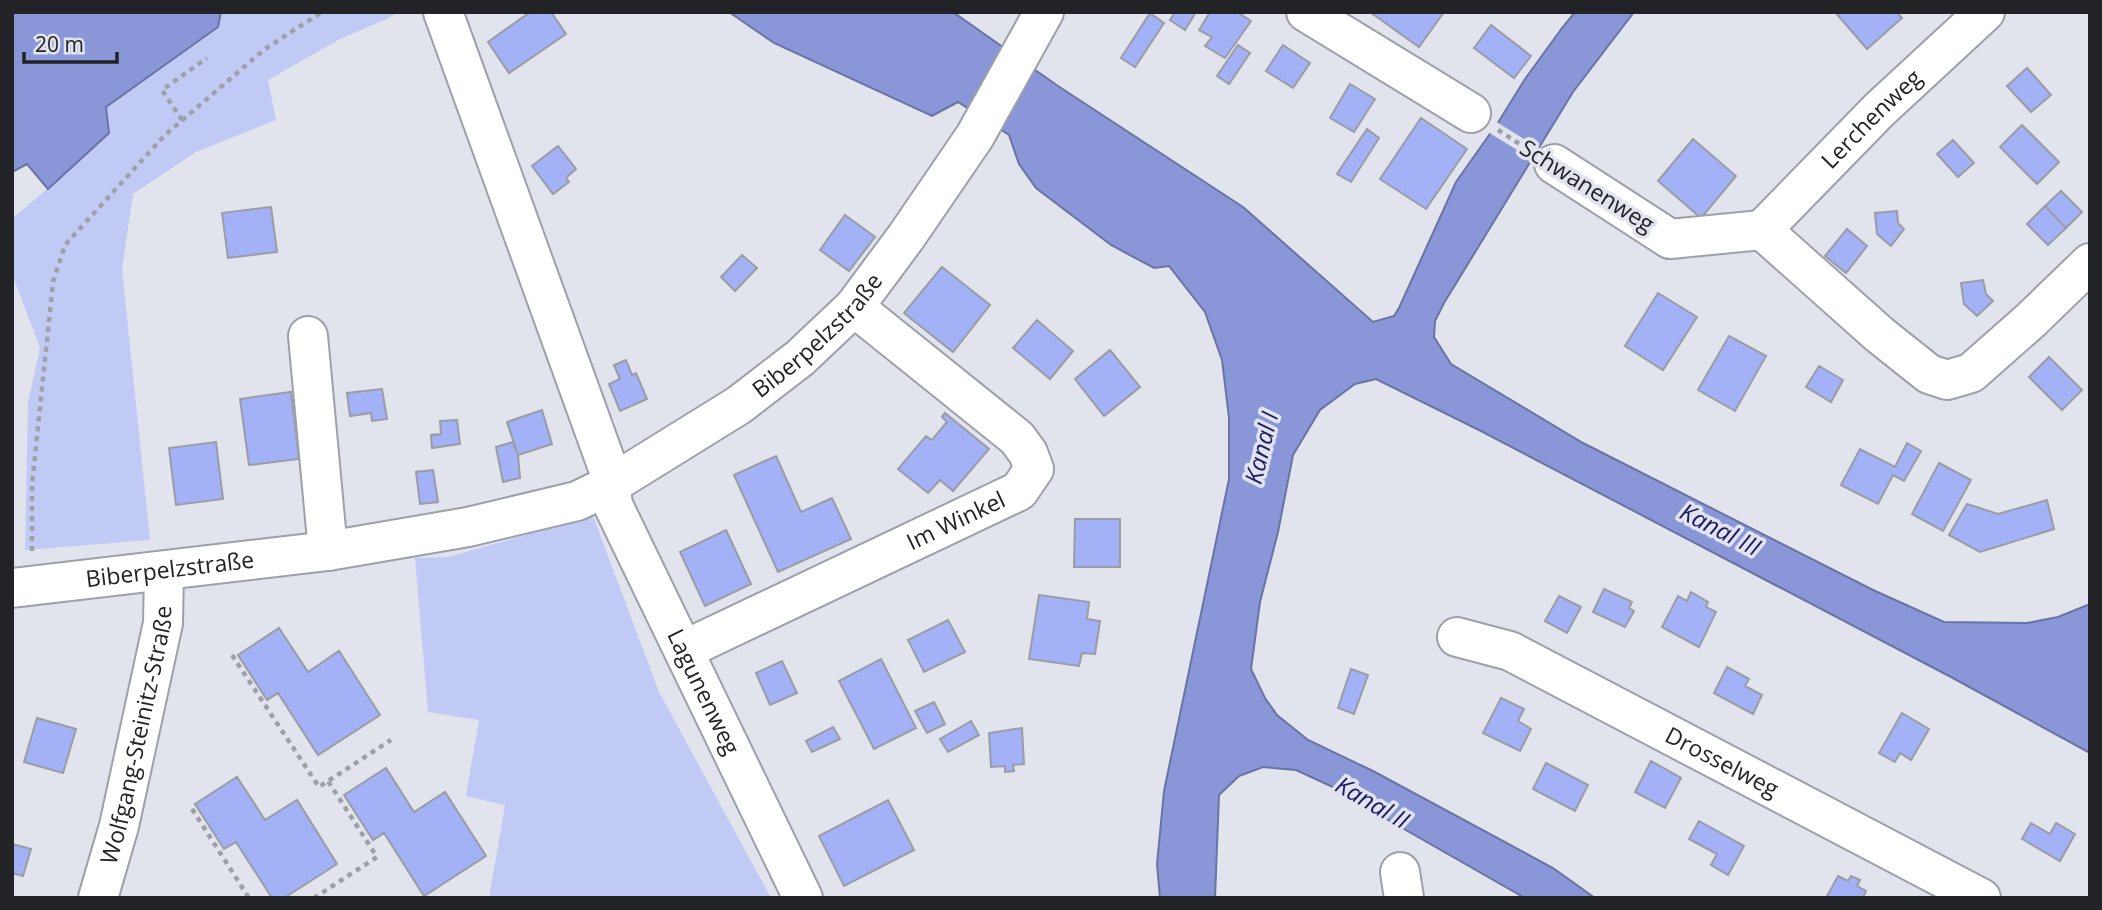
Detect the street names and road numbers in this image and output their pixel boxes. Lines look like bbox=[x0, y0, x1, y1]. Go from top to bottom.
street label: Lerchenweg bbox=[1813, 61, 1929, 175]
street label: Schwanenweg bbox=[1514, 131, 1661, 239]
street label: Biberpelzstraße bbox=[745, 266, 889, 404]
street label: Im Winkel bbox=[901, 483, 1010, 557]
street label: Biberpelzstraße bbox=[84, 543, 256, 594]
street label: Wolfgang-Steinitz-Straße bbox=[92, 605, 179, 868]
street label: Lagunenweg bbox=[660, 623, 748, 760]
street label: Drosselweg bbox=[1660, 718, 1785, 804]

